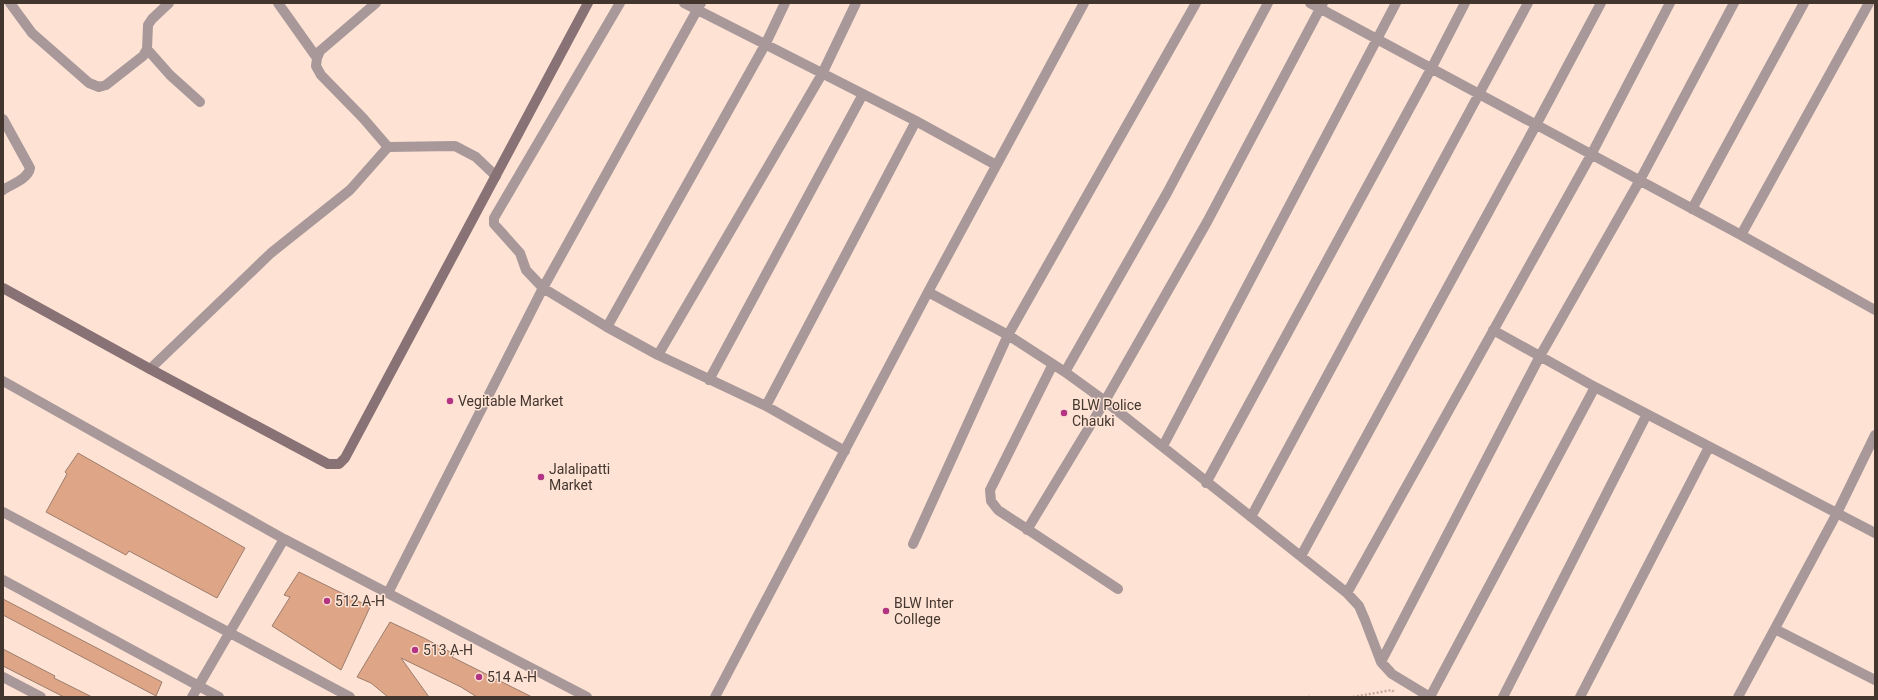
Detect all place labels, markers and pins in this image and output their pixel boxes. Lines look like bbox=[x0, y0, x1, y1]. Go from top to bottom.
place label: Vegitable Market bbox=[458, 393, 564, 409]
marker: Vegitable Market bbox=[445, 396, 455, 406]
place label: BLW Police Chauki bbox=[1072, 397, 1141, 429]
marker: BLW Police Chauki bbox=[1059, 408, 1069, 418]
place label: Jalalipatti Market bbox=[549, 461, 610, 493]
marker: Jalalipatti Market bbox=[536, 472, 546, 482]
place label: 512 A-H bbox=[335, 593, 385, 609]
place label: BLW Inter College bbox=[894, 595, 954, 627]
marker: 512 A-H bbox=[322, 596, 332, 606]
marker: BLW Inter College bbox=[881, 606, 891, 616]
place label: 513 A-H bbox=[423, 642, 473, 658]
marker: 513 A-H bbox=[410, 645, 420, 655]
place label: 514 A-H bbox=[487, 669, 537, 685]
marker: 514 A-H bbox=[474, 672, 484, 682]

